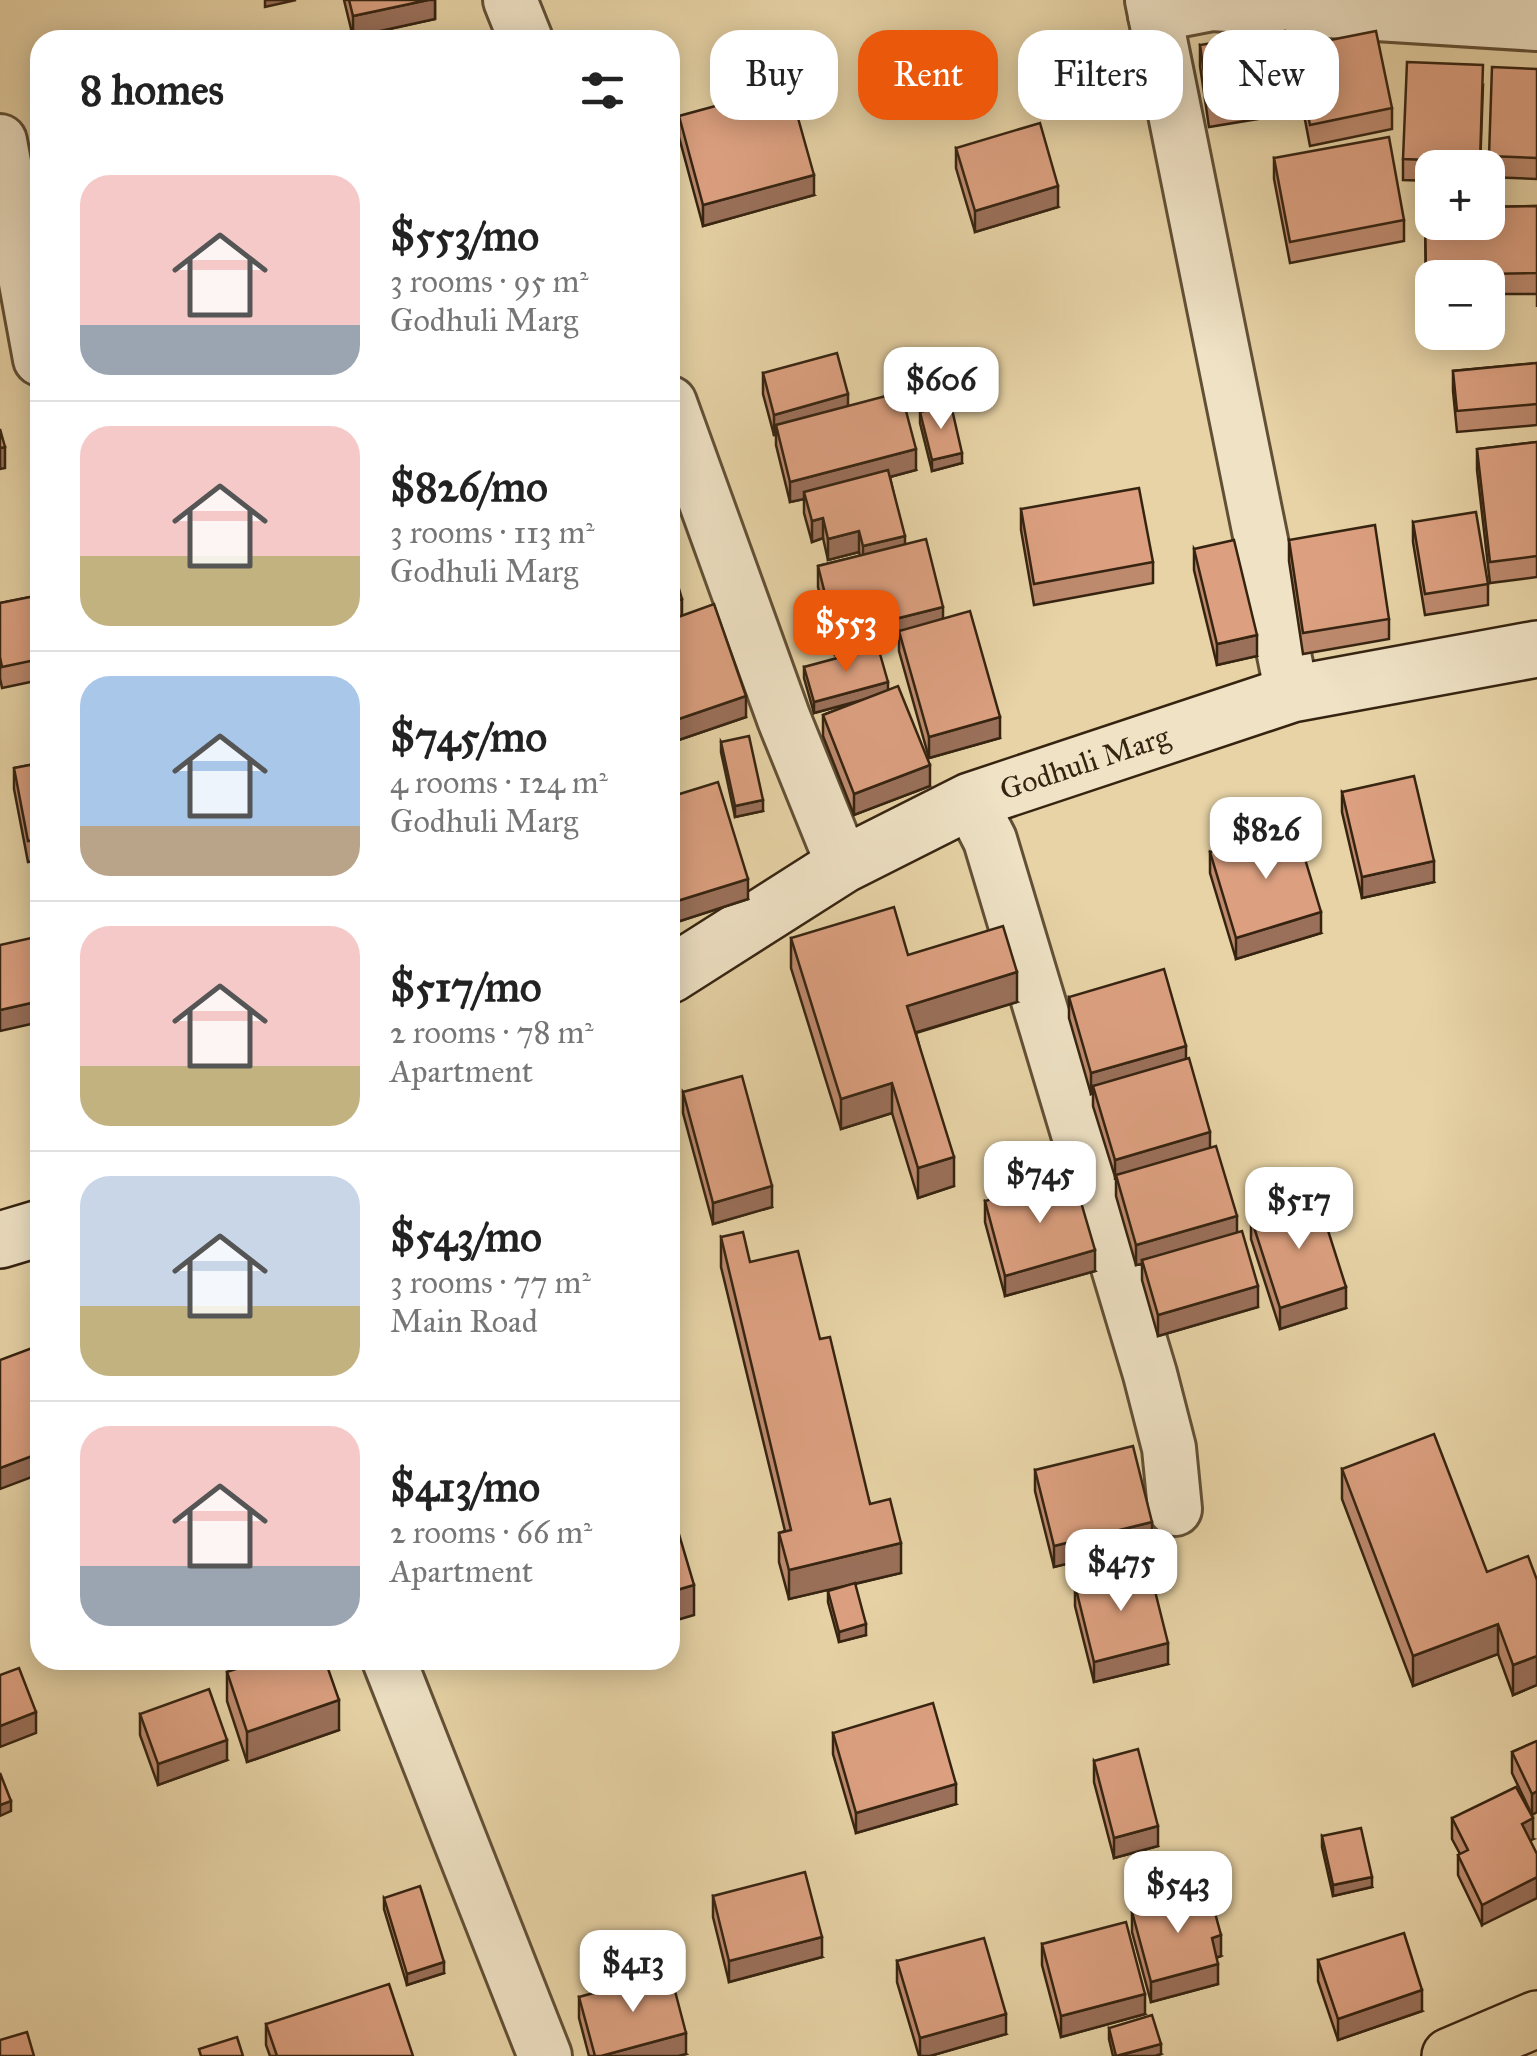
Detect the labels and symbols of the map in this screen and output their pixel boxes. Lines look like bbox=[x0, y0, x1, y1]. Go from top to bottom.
pin: $606 bbox=[882, 347, 1000, 432]
pin: $553 bbox=[787, 590, 905, 675]
street label: Godhuli Marg bbox=[995, 718, 1175, 808]
pin: $826 bbox=[1207, 797, 1325, 882]
pin: $745 bbox=[981, 1141, 1099, 1226]
pin: $517 bbox=[1240, 1167, 1358, 1252]
pin: $475 bbox=[1062, 1529, 1180, 1614]
pin: $543 bbox=[1119, 1851, 1237, 1936]
pin: $413 bbox=[574, 1930, 692, 2015]

